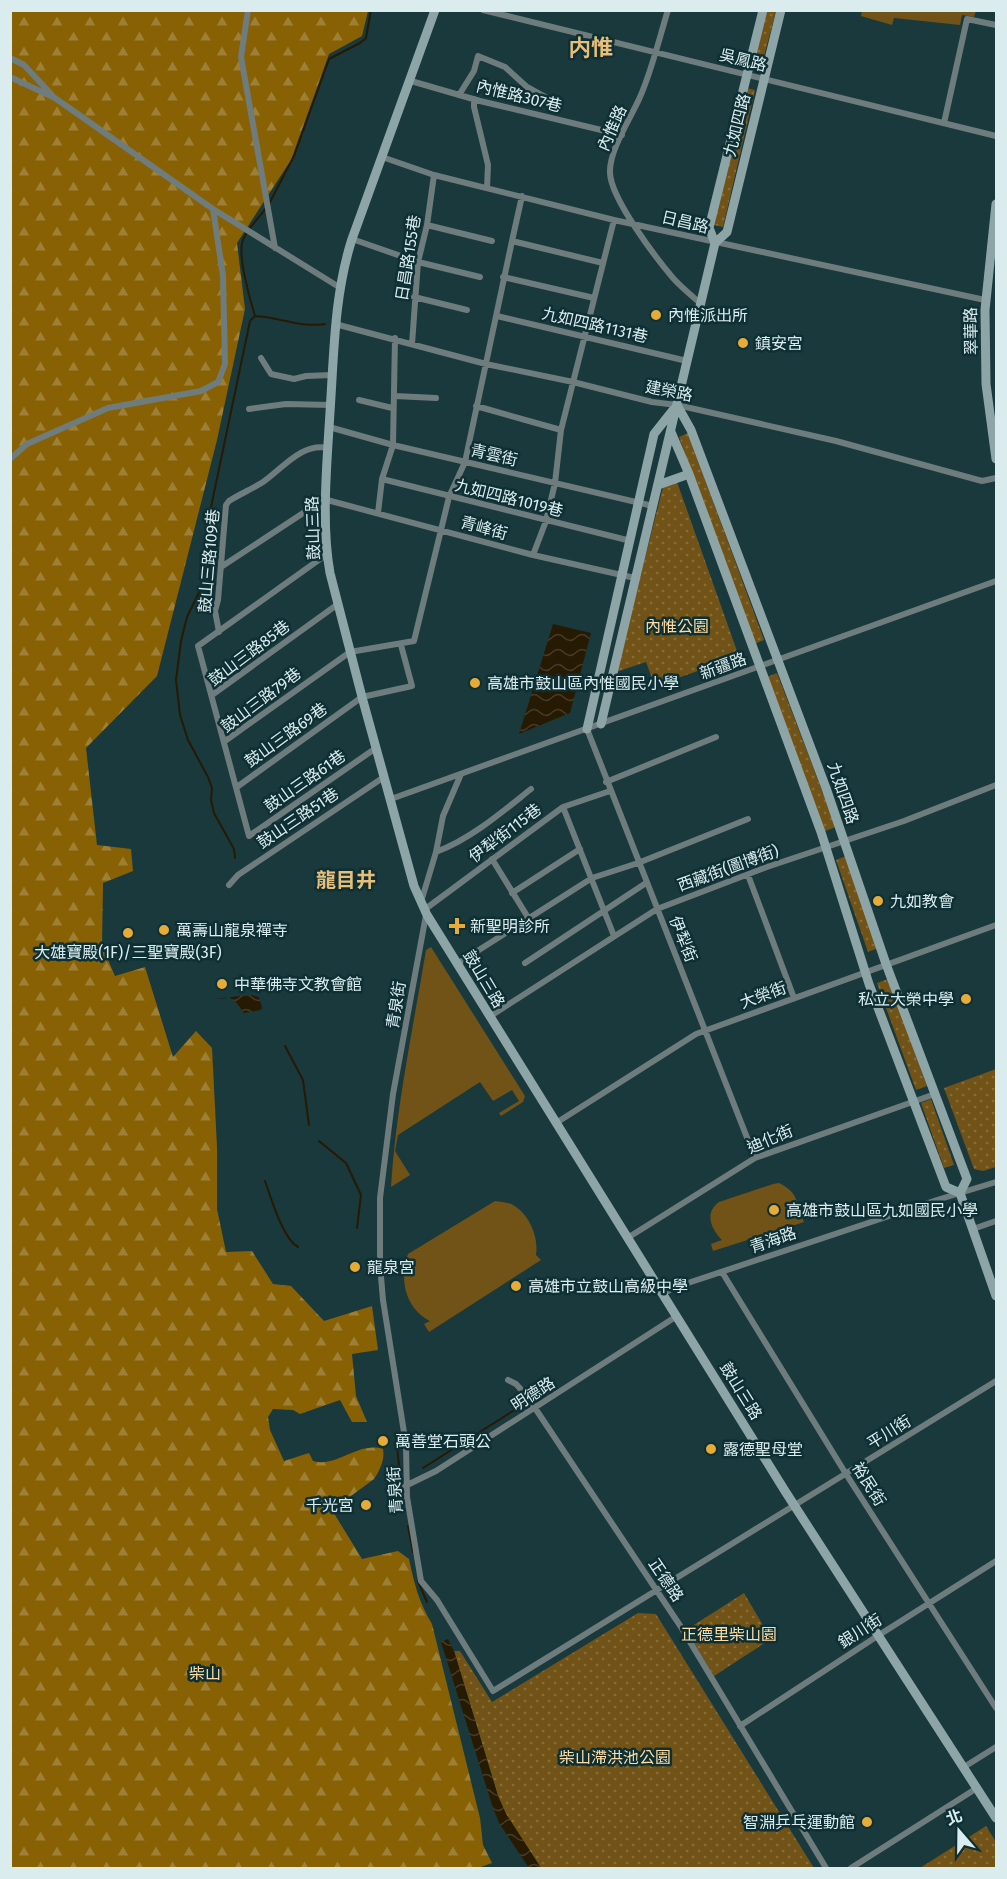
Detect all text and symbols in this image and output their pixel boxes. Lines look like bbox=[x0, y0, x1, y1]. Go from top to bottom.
district label: 内惟 bbox=[569, 34, 613, 61]
street label: 吳鳳路 bbox=[717, 45, 769, 75]
street label: 內惟路307巷 bbox=[474, 76, 564, 116]
street label: 九如四路 bbox=[720, 92, 754, 158]
street label: 內惟路 bbox=[594, 102, 630, 154]
street label: 日昌路 bbox=[659, 207, 711, 237]
street label: 日昌路155巷 bbox=[392, 214, 424, 302]
street label: 九如四路1131巷 bbox=[540, 304, 650, 346]
place label: 內惟派出所 bbox=[668, 306, 748, 325]
street label: 翠華路 bbox=[961, 307, 981, 355]
marker: 內惟派出所 bbox=[649, 308, 663, 322]
place label: 鎮安宮 bbox=[755, 334, 803, 353]
marker: 鎮安宮 bbox=[736, 336, 750, 350]
street label: 建榮路 bbox=[644, 377, 694, 405]
street label: 青雲街 bbox=[468, 440, 520, 470]
street label: 九如四路1019巷 bbox=[453, 475, 565, 521]
street label: 鼓山三路 bbox=[302, 496, 324, 560]
street label: 鼓山三路109巷 bbox=[195, 508, 223, 614]
street label: 青峰街 bbox=[458, 513, 510, 543]
street label: 鼓山三路85巷 bbox=[205, 616, 293, 690]
park label: 內惟公園 bbox=[645, 617, 709, 636]
street label: 新疆路 bbox=[697, 649, 749, 683]
street label: 鼓山三路79巷 bbox=[217, 664, 305, 736]
place label: 高雄市鼓山區內惟國民小學 bbox=[487, 674, 679, 693]
marker: 高雄市鼓山區內惟國民小學 bbox=[468, 676, 482, 690]
street label: 鼓山三路69巷 bbox=[241, 699, 331, 771]
street label: 鼓山三路61巷 bbox=[261, 746, 349, 816]
street label: 九如四路 bbox=[824, 760, 862, 826]
street label: 鼓山三路51巷 bbox=[254, 784, 342, 852]
street label: 伊犁街115巷 bbox=[465, 800, 545, 866]
street label: 西藏街(圖博街) bbox=[675, 841, 781, 895]
district label: 龍目井 bbox=[316, 868, 376, 892]
place label: 九如教會 bbox=[890, 892, 954, 911]
marker: 九如教會 bbox=[871, 894, 885, 908]
street label: 伊犁街 bbox=[665, 913, 701, 965]
marker: 新聖明診所 bbox=[448, 917, 466, 935]
place label: 新聖明診所 bbox=[470, 917, 550, 936]
place label: 萬壽山龍泉禪寺 bbox=[176, 921, 288, 940]
marker: 萬壽山龍泉禪寺 bbox=[157, 923, 171, 937]
marker: 大雄寶殿(1F)/三聖寶殿(3F) bbox=[121, 926, 135, 940]
place label: 大雄寶殿(1F)/三聖寶殿(3F) bbox=[34, 943, 222, 962]
street label: 鼓山三路 bbox=[459, 947, 509, 1011]
place label: 中華佛寺文教會館 bbox=[234, 975, 362, 994]
marker: 中華佛寺文教會館 bbox=[215, 977, 229, 991]
street label: 大榮街 bbox=[737, 978, 789, 1012]
street label: 青泉街 bbox=[383, 980, 409, 1030]
place label: 私立大榮中學 bbox=[858, 990, 954, 1009]
marker: 私立大榮中學 bbox=[959, 992, 973, 1006]
street label: 迪化街 bbox=[744, 1121, 796, 1157]
place label: 高雄市鼓山區九如國民小學 bbox=[786, 1201, 978, 1220]
marker: 高雄市鼓山區九如國民小學 bbox=[767, 1203, 781, 1217]
street label: 青海路 bbox=[747, 1223, 799, 1257]
place label: 龍泉宮 bbox=[367, 1258, 415, 1277]
marker: 龍泉宮 bbox=[348, 1260, 362, 1274]
place label: 高雄市立鼓山高級中學 bbox=[528, 1277, 688, 1296]
marker: 高雄市立鼓山高級中學 bbox=[509, 1279, 523, 1293]
street label: 鼓山三路 bbox=[716, 1359, 766, 1423]
street label: 明德路 bbox=[508, 1373, 558, 1415]
street label: 平川街 bbox=[864, 1411, 914, 1453]
place label: 萬善堂石頭公 bbox=[395, 1432, 491, 1451]
marker: 萬善堂石頭公 bbox=[376, 1434, 390, 1448]
place label: 露德聖母堂 bbox=[723, 1440, 803, 1459]
marker: 露德聖母堂 bbox=[704, 1442, 718, 1456]
street label: 裕民街 bbox=[848, 1459, 890, 1509]
street label: 青泉街 bbox=[384, 1465, 406, 1515]
place label: 千光宮 bbox=[306, 1496, 354, 1515]
marker: 千光宮 bbox=[359, 1498, 373, 1512]
street label: 正德路 bbox=[645, 1555, 687, 1605]
street label: 銀川街 bbox=[835, 1610, 885, 1652]
park label: 正德里柴山園 bbox=[681, 1625, 777, 1644]
park label: 柴山 bbox=[189, 1664, 221, 1683]
park label: 柴山滯洪池公園 bbox=[559, 1748, 671, 1767]
north arrow bbox=[929, 1801, 989, 1861]
text: 北 bbox=[943, 1806, 965, 1829]
place label: 智淵乒乓運動館 bbox=[743, 1813, 855, 1832]
marker: 智淵乒乓運動館 bbox=[860, 1815, 874, 1829]

